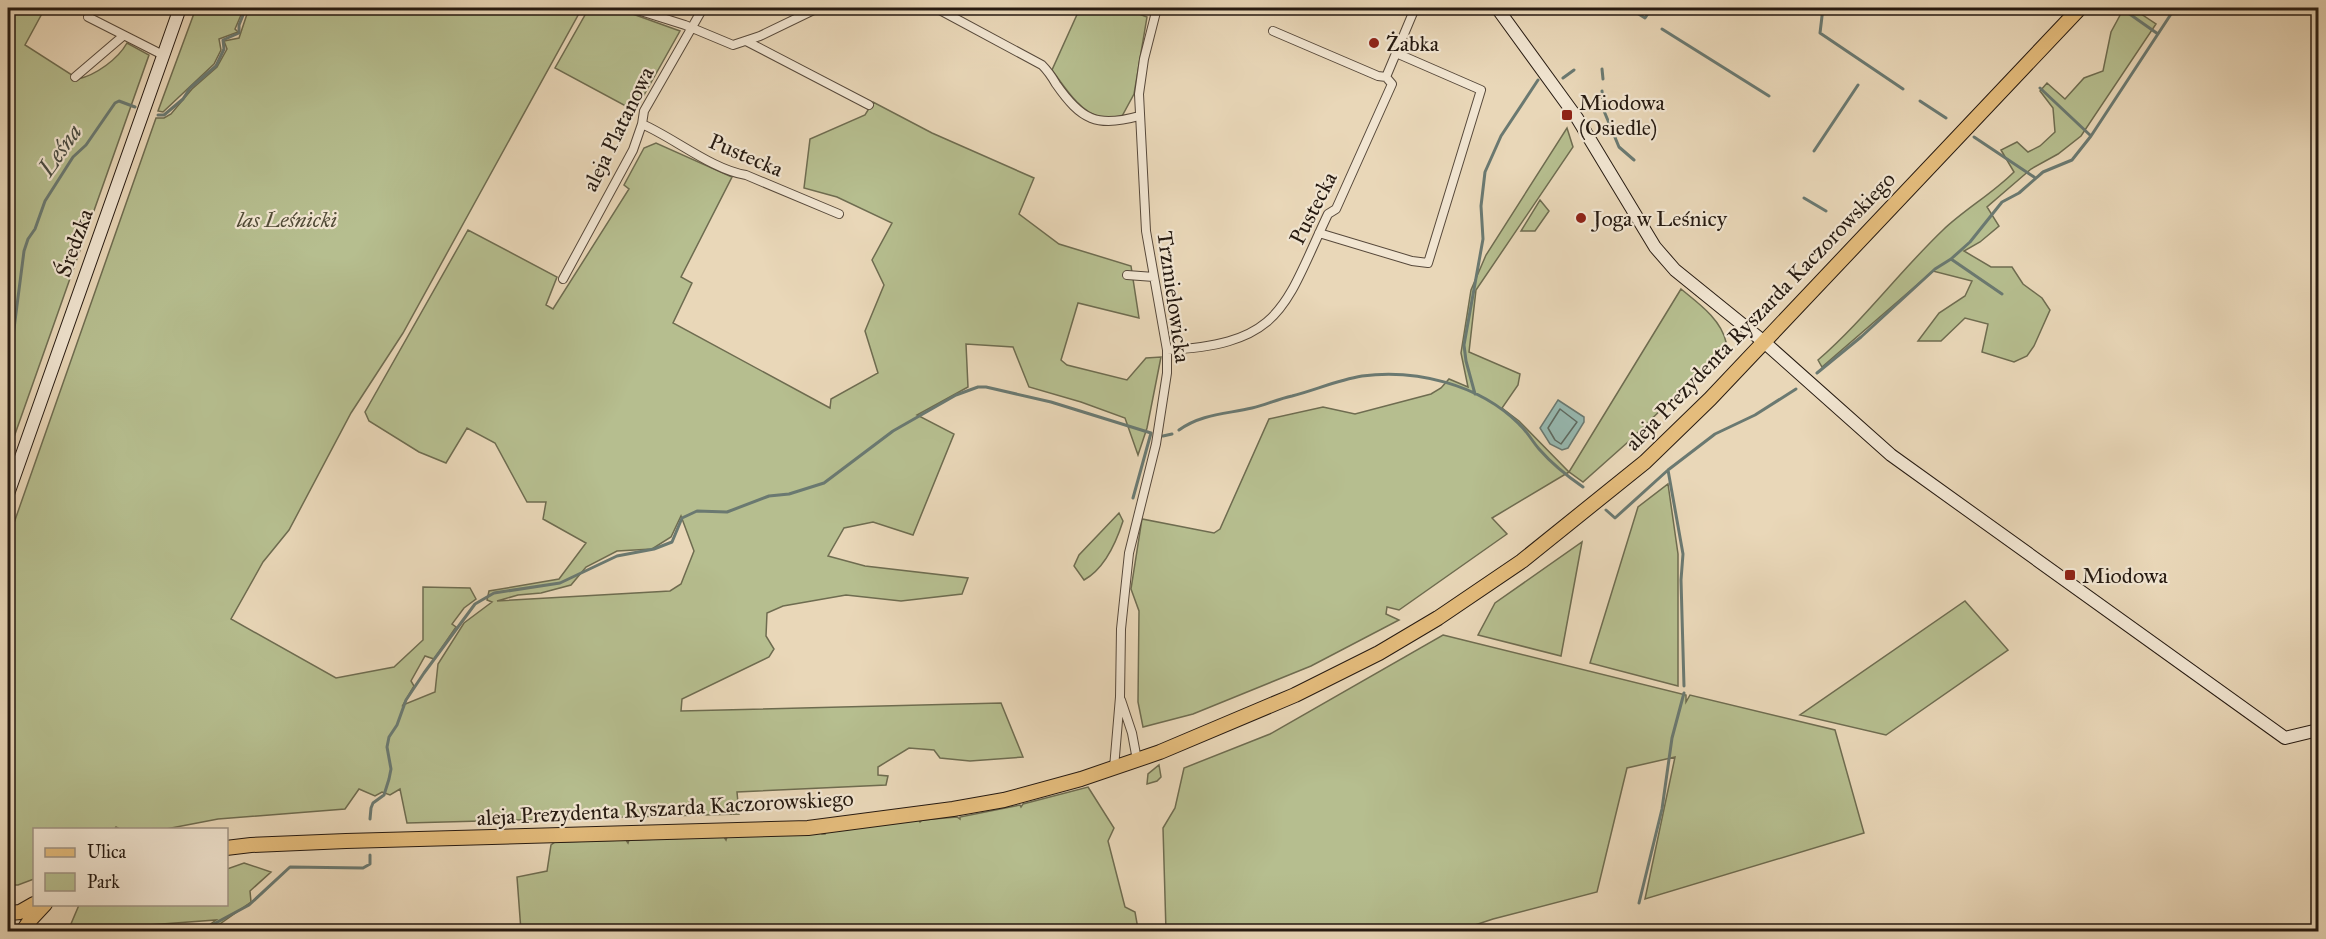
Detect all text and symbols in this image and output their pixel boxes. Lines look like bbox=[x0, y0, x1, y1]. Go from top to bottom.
place label: Żabka bbox=[1386, 30, 1440, 57]
marker: Żabka bbox=[1367, 36, 1381, 50]
street label: aleja Platanowa bbox=[576, 62, 660, 196]
place label: Miodowa (Osiedle) bbox=[1579, 89, 1665, 141]
marker: Miodowa (Osiedle) bbox=[1560, 108, 1574, 122]
water label: Leśna bbox=[31, 118, 89, 183]
street label: Pustecka bbox=[705, 127, 788, 183]
street label: Pustecka bbox=[1283, 166, 1343, 249]
street label: aleja Prezydenta Ryszarda Kaczorowskiego bbox=[1619, 166, 1901, 456]
street label: Średzka bbox=[49, 205, 99, 281]
place label: Joga w Leśnicy bbox=[1591, 205, 1728, 232]
park label: las Leśnicki bbox=[236, 206, 338, 233]
marker: Joga w Leśnicy bbox=[1574, 211, 1588, 225]
street label: Trzmielowicka bbox=[1151, 229, 1197, 365]
place label: Miodowa bbox=[2082, 562, 2168, 589]
marker: Miodowa bbox=[2063, 568, 2077, 582]
street label: aleja Prezydenta Ryszarda Kaczorowskiego bbox=[476, 785, 854, 831]
legend bbox=[33, 828, 228, 906]
text: Ulica bbox=[87, 841, 127, 863]
text: Park bbox=[87, 871, 120, 893]

